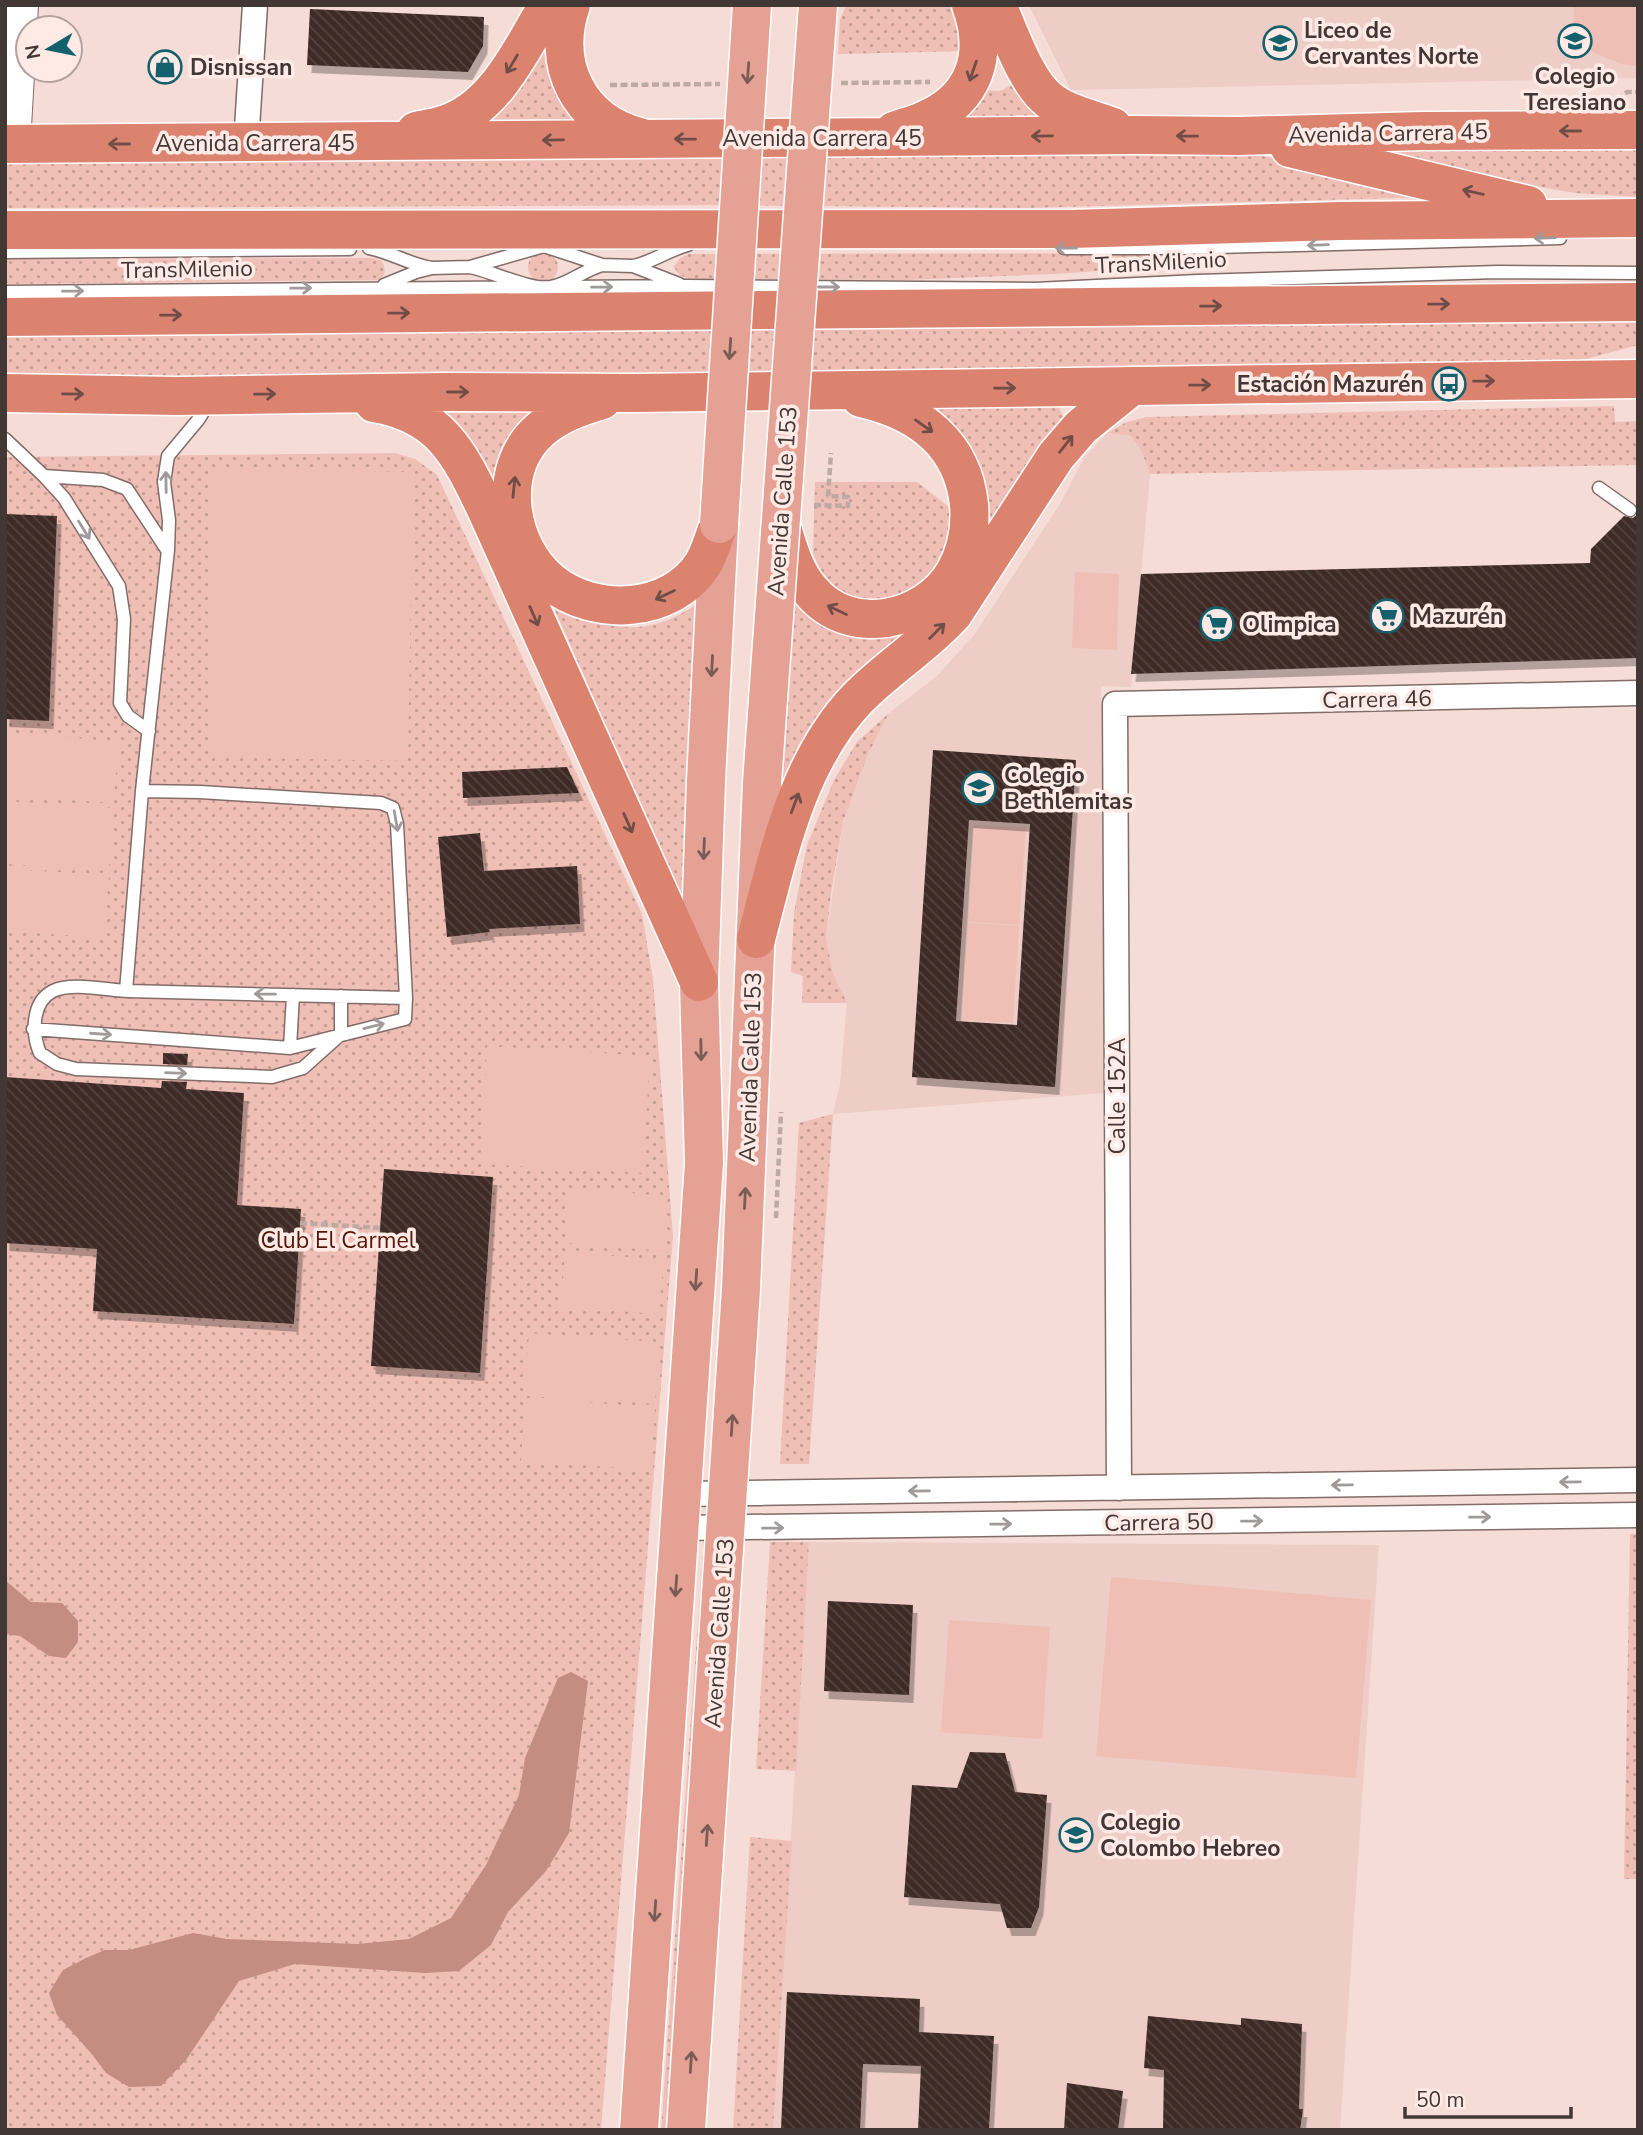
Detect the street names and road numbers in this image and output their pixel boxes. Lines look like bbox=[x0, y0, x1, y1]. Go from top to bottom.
street label: Avenida Carrera 45 bbox=[1288, 116, 1488, 151]
street label: Avenida Carrera 45 bbox=[722, 123, 922, 154]
street label: Avenida Carrera 45 bbox=[155, 128, 355, 159]
street label: TransMilenio bbox=[1094, 244, 1228, 281]
street label: TransMilenio bbox=[121, 253, 253, 286]
street label: Avenida Calle 153 bbox=[760, 405, 805, 597]
street label: Carrera 46 bbox=[1322, 683, 1432, 716]
street label: Avenida Calle 153 bbox=[732, 971, 769, 1163]
street label: Calle 152A bbox=[1102, 1037, 1133, 1155]
street label: Carrera 50 bbox=[1104, 1506, 1214, 1539]
street label: Avenida Calle 153 bbox=[697, 1537, 742, 1729]

